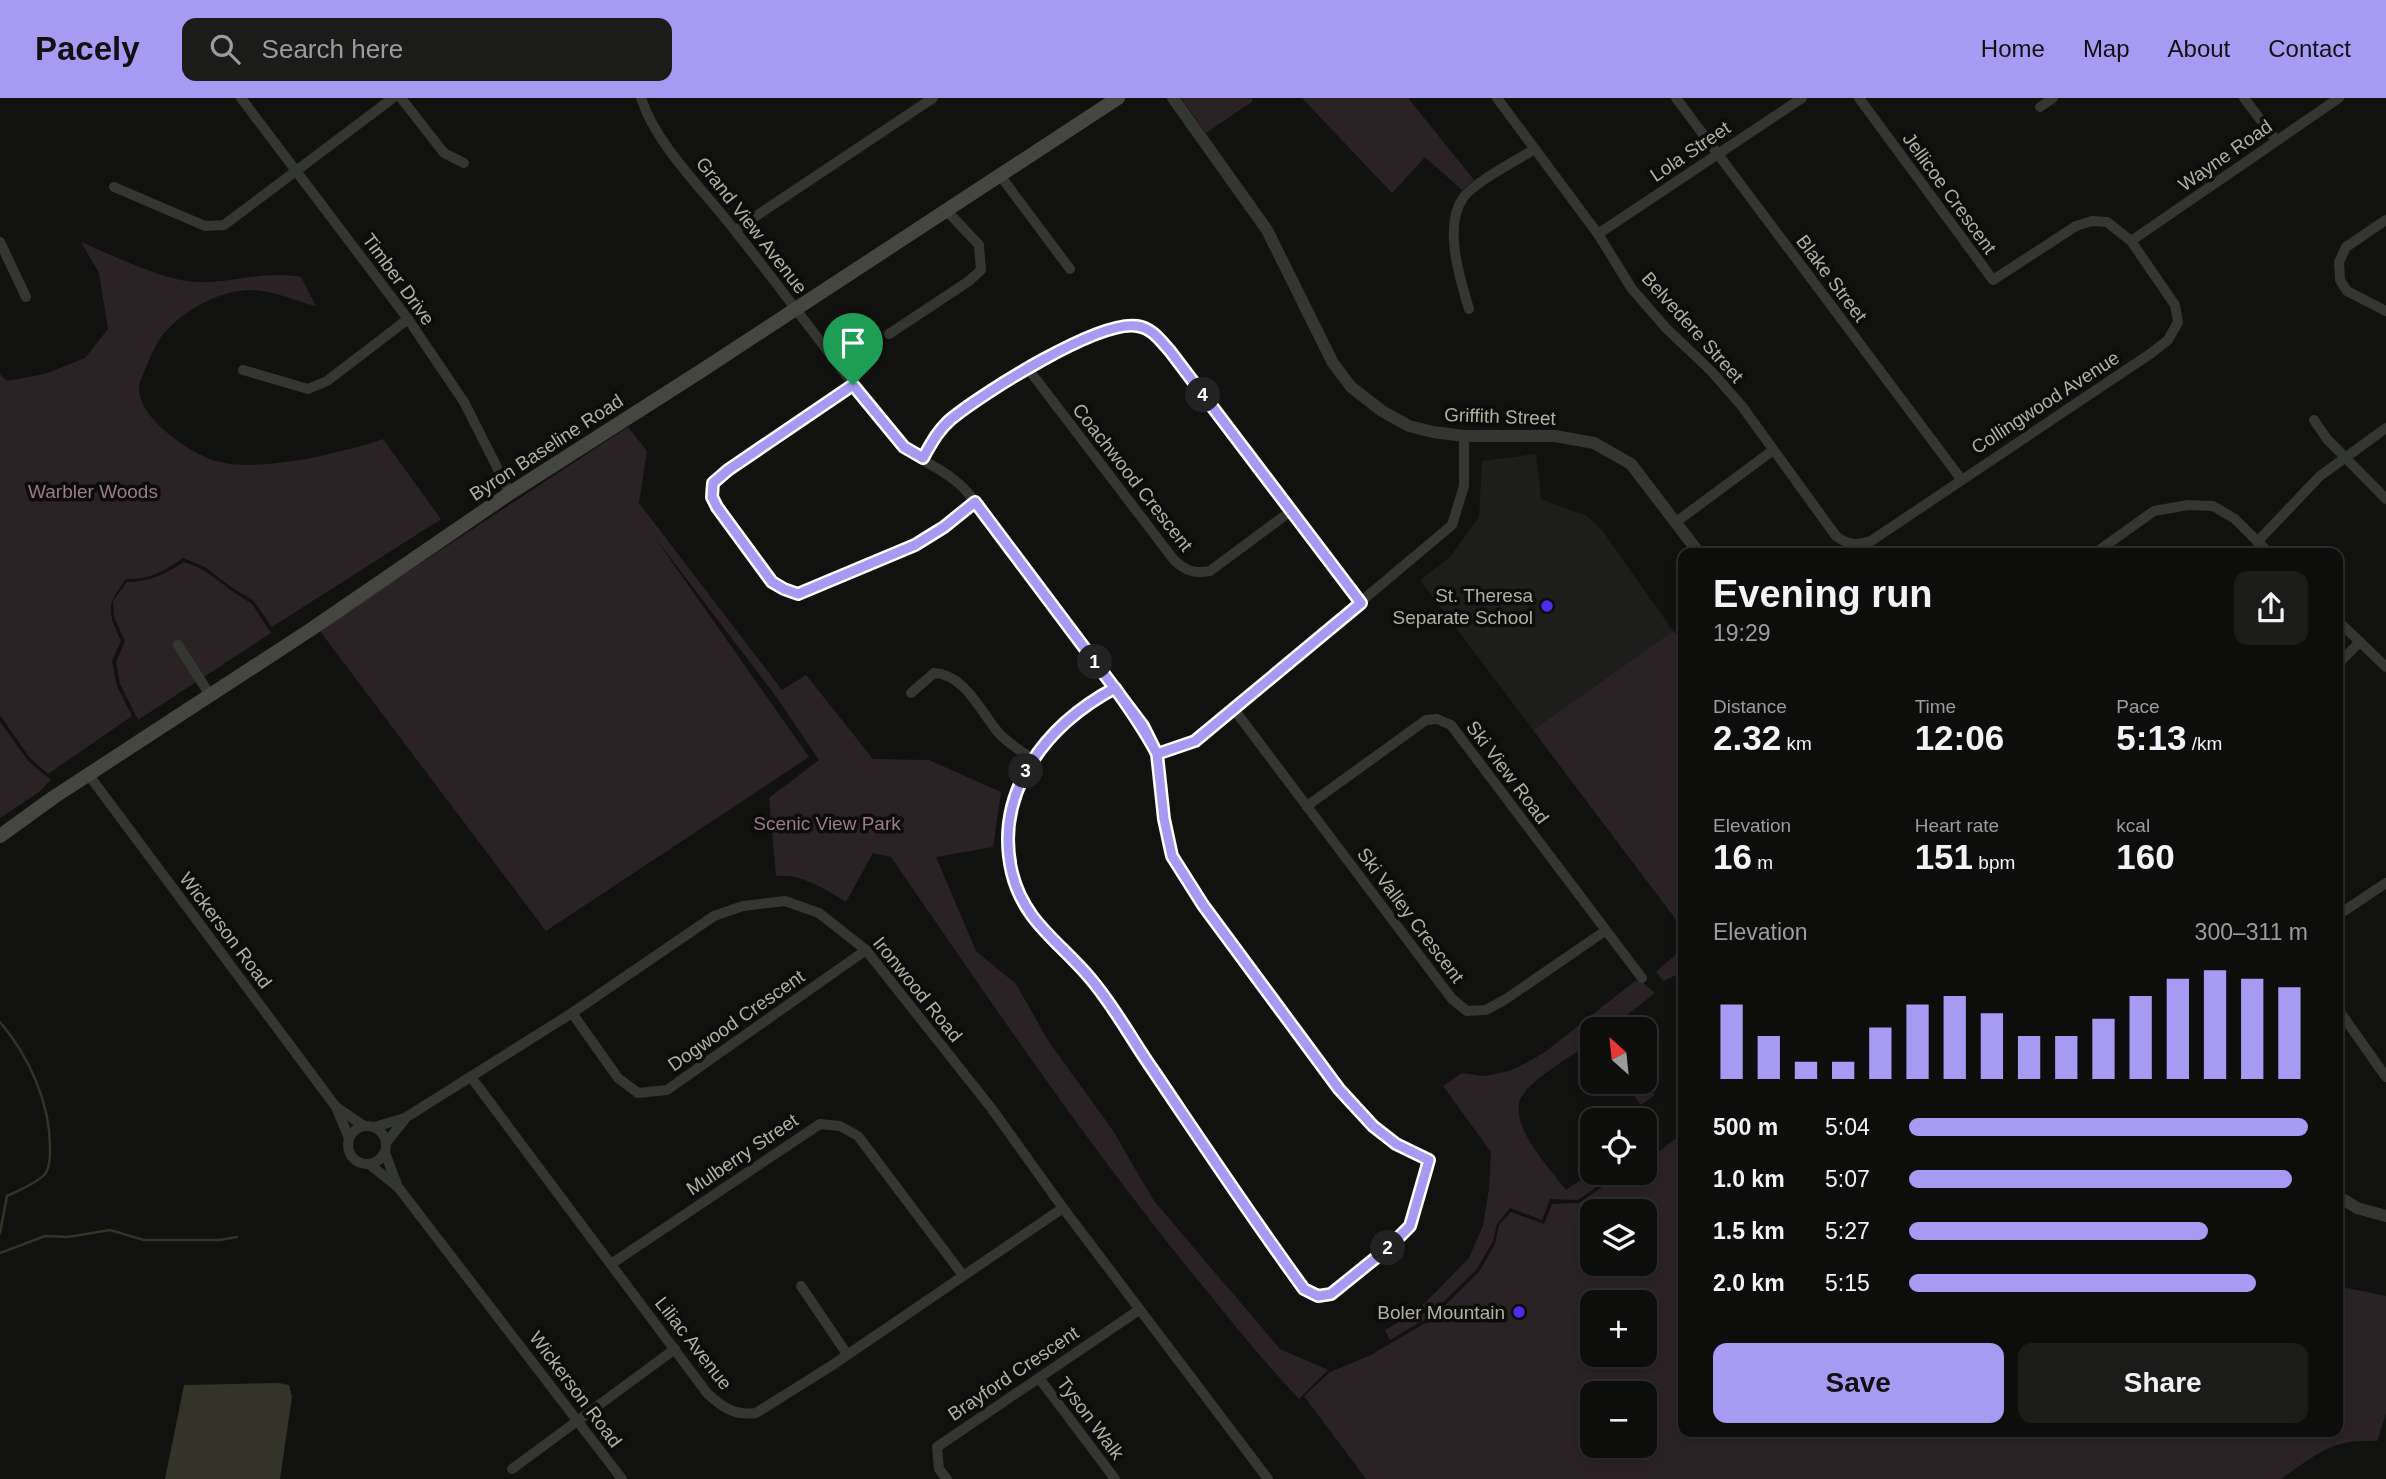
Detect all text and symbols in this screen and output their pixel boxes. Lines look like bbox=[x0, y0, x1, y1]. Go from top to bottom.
search box bbox=[182, 18, 672, 81]
text: Pacely bbox=[35, 30, 140, 67]
icon: search bbox=[206, 30, 244, 68]
text: Search here bbox=[262, 34, 403, 64]
text: Home bbox=[1981, 35, 2045, 62]
text: Map bbox=[2083, 35, 2130, 62]
text: About bbox=[2168, 35, 2230, 62]
text: Contact bbox=[2268, 35, 2351, 62]
street label: Wayne Road bbox=[2175, 116, 2276, 195]
street label: Lola Street bbox=[1646, 117, 1735, 186]
street label: Jellicoe Crescent bbox=[1899, 129, 2001, 259]
street label: Grand View Avenue bbox=[692, 153, 811, 298]
street label: Timber Drive bbox=[358, 229, 439, 329]
street label: Blake Street bbox=[1792, 231, 1872, 327]
street label: Belvedere Street bbox=[1637, 268, 1748, 387]
pin bbox=[823, 313, 883, 385]
icon: arrive bbox=[834, 324, 872, 362]
street label: Collingwood Avenue bbox=[1967, 347, 2123, 458]
pin: 4 bbox=[1186, 378, 1220, 412]
text: 4 bbox=[1197, 384, 1208, 405]
street label: Byron Baseline Road bbox=[466, 390, 627, 505]
street label: Coachwood Crescent bbox=[1068, 399, 1197, 556]
street label: Griffith Street bbox=[1444, 404, 1557, 429]
park label: Warbler Woods bbox=[28, 481, 158, 502]
button: share bbox=[2234, 571, 2308, 645]
text: Evening run bbox=[1713, 573, 1933, 615]
place label: St. Theresa Separate School bbox=[1393, 585, 1533, 628]
marker: St. Theresa Separate School bbox=[1539, 598, 1555, 614]
text: 19:29 bbox=[1713, 620, 1771, 646]
pin: 1 bbox=[1078, 644, 1112, 680]
text: 1 bbox=[1089, 651, 1100, 672]
text: Distance bbox=[1713, 696, 1787, 717]
text: Time bbox=[1915, 696, 1956, 717]
text: Pace bbox=[2116, 696, 2160, 717]
street label: Ski View Road bbox=[1462, 717, 1553, 828]
text: 2.32 bbox=[1713, 718, 1781, 757]
text: 12:06 bbox=[1915, 718, 2004, 757]
text: 5:13 bbox=[2116, 718, 2186, 757]
text: km bbox=[1781, 733, 1812, 754]
text: /km bbox=[2186, 733, 2222, 754]
pin: 3 bbox=[1009, 754, 1044, 788]
text: 3 bbox=[1020, 760, 1031, 781]
park label: Scenic View Park bbox=[753, 813, 901, 834]
text: Elevation bbox=[1713, 815, 1791, 836]
text: Heart rate bbox=[1915, 815, 1999, 836]
text: kcal bbox=[2116, 815, 2150, 836]
text: 16 bbox=[1713, 837, 1752, 876]
text: 151 bbox=[1915, 837, 1973, 876]
text: 160 bbox=[2116, 837, 2175, 876]
street label: Ski Valley Crescent bbox=[1353, 844, 1469, 987]
text: m bbox=[1752, 852, 1773, 873]
text: bpm bbox=[1973, 852, 2015, 873]
street label: Wickerson Road bbox=[175, 868, 276, 992]
text: Elevation bbox=[1713, 919, 1808, 945]
text: 300–311 m bbox=[2195, 919, 2308, 945]
street label: Ironwood Road bbox=[869, 933, 966, 1046]
street label: Dogwood Crescent bbox=[664, 965, 809, 1075]
north arrow bbox=[1580, 1017, 1657, 1094]
map controls bbox=[1580, 1017, 1657, 1458]
button: locate bbox=[1580, 1108, 1657, 1185]
street label: Mulberry Street bbox=[683, 1109, 803, 1199]
text: 500 m bbox=[1713, 1114, 1778, 1140]
text: 5:04 bbox=[1825, 1114, 1870, 1140]
text: 1.0 km bbox=[1713, 1166, 1785, 1192]
text: 5:07 bbox=[1825, 1166, 1870, 1192]
button: layers bbox=[1580, 1199, 1657, 1276]
text: 1.5 km bbox=[1713, 1218, 1785, 1244]
text: 5:27 bbox=[1825, 1218, 1870, 1244]
pin: 2 bbox=[1370, 1230, 1406, 1266]
text: 2 bbox=[1382, 1237, 1393, 1258]
text: 2.0 km bbox=[1713, 1270, 1785, 1296]
text: 5:15 bbox=[1825, 1270, 1870, 1296]
button: + bbox=[1580, 1290, 1657, 1367]
street label: Liliac Avenue bbox=[651, 1293, 736, 1394]
place label: Boler Mountain bbox=[1377, 1302, 1505, 1323]
marker: Boler Mountain bbox=[1511, 1304, 1527, 1320]
street label: Brayford Crescent bbox=[944, 1321, 1083, 1425]
street label: Wickerson Road bbox=[525, 1327, 626, 1451]
button: Save bbox=[1713, 1343, 2004, 1423]
button: Share bbox=[2018, 1343, 2308, 1423]
street label: Tyson Walk bbox=[1053, 1373, 1129, 1464]
button: − bbox=[1580, 1381, 1657, 1458]

